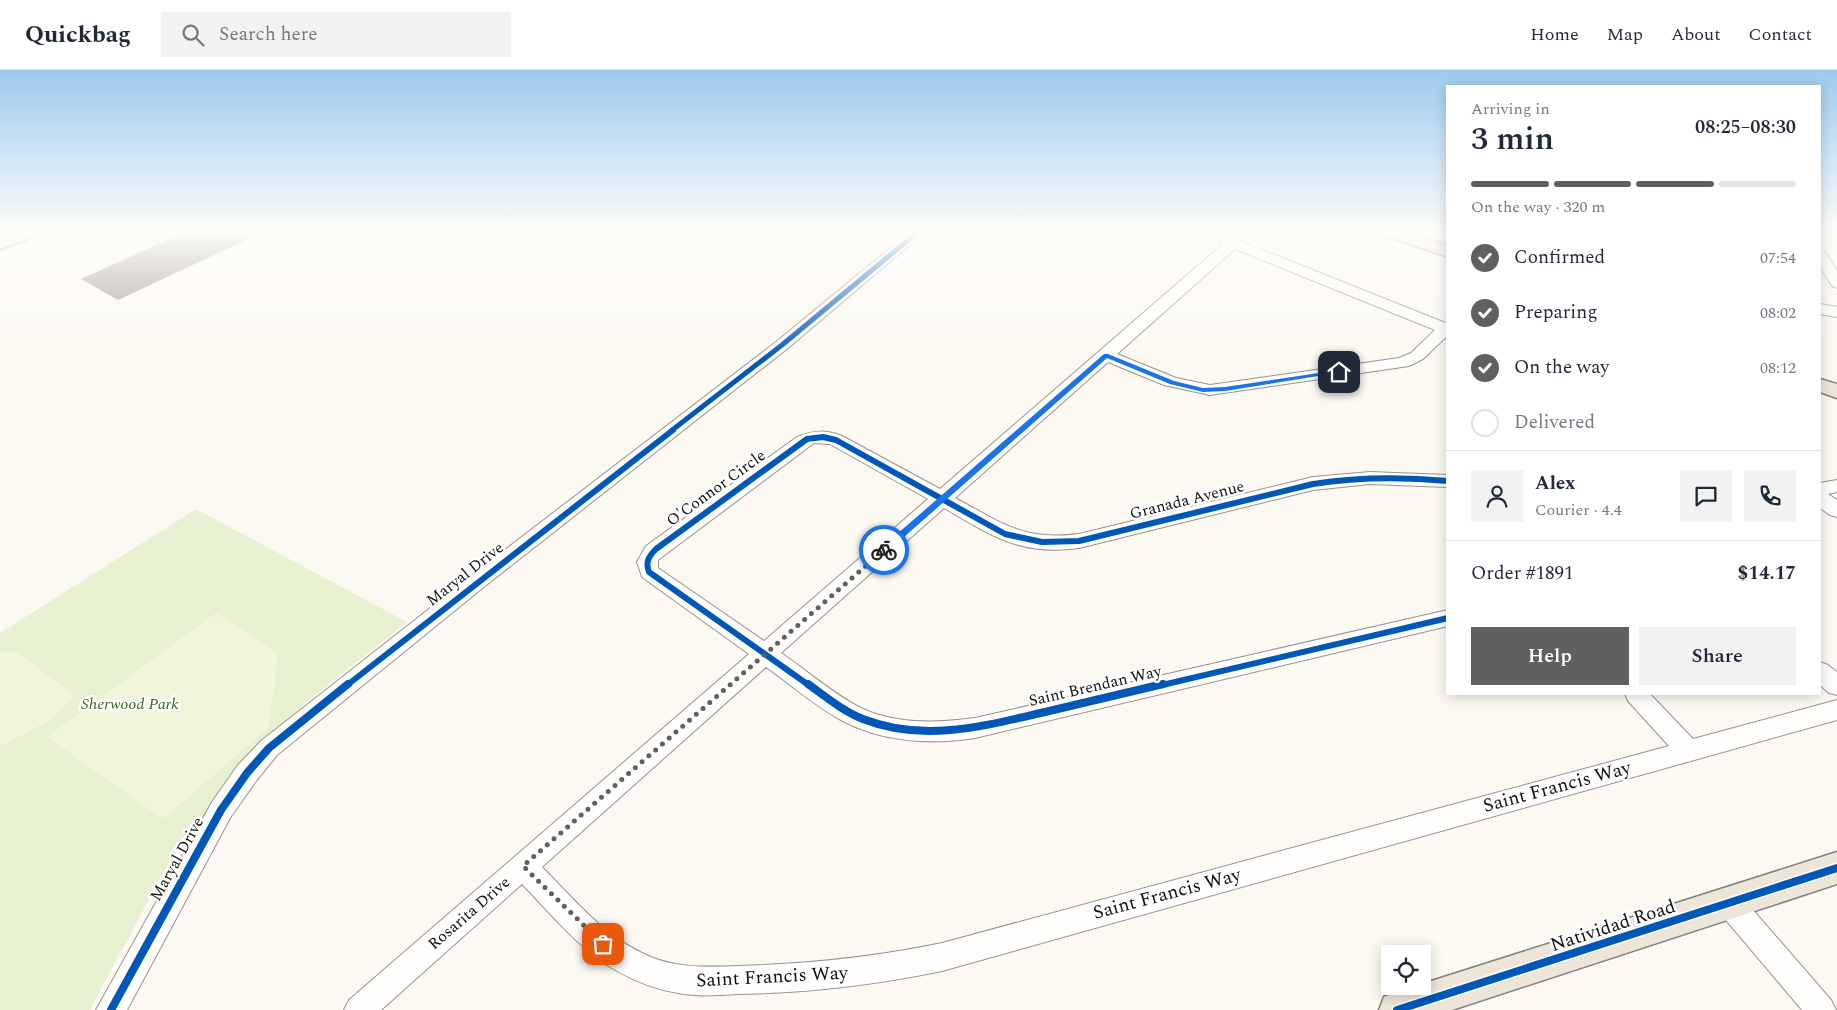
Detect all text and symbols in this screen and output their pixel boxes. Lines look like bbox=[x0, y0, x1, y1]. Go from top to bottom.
search box bbox=[161, 12, 511, 57]
text: Quickbag bbox=[25, 17, 131, 53]
text: Search here bbox=[219, 20, 318, 49]
icon: search bbox=[179, 21, 207, 49]
text: Home bbox=[1530, 21, 1579, 48]
text: Map bbox=[1607, 21, 1643, 48]
text: About bbox=[1671, 21, 1721, 48]
text: Contact bbox=[1749, 21, 1812, 48]
text: Arriving in bbox=[1471, 97, 1550, 121]
text: 08:25–08:30 bbox=[1695, 113, 1796, 142]
text: 3 min bbox=[1471, 115, 1554, 164]
text: On the way · 320 m bbox=[1471, 195, 1605, 219]
text: Confirmed bbox=[1514, 243, 1605, 272]
icon: check bbox=[1471, 244, 1499, 272]
text: 07:54 bbox=[1760, 246, 1796, 270]
text: Preparing bbox=[1514, 298, 1598, 327]
icon: check bbox=[1471, 299, 1499, 327]
text: 08:02 bbox=[1760, 301, 1796, 325]
pin bbox=[1318, 351, 1360, 393]
text: On the way bbox=[1514, 353, 1610, 382]
icon: check bbox=[1471, 354, 1499, 382]
text: 08:12 bbox=[1760, 356, 1796, 380]
icon: home bbox=[1325, 358, 1353, 386]
text: Delivered bbox=[1514, 408, 1595, 437]
street label: O'Connor Circle bbox=[661, 444, 771, 532]
text: Alex bbox=[1535, 469, 1576, 498]
button: person bbox=[1471, 470, 1523, 522]
button: chat bbox=[1680, 470, 1732, 522]
button: phone bbox=[1744, 470, 1796, 522]
street label: Granada Avenue bbox=[1127, 474, 1247, 526]
text: Courier · 4.4 bbox=[1535, 498, 1622, 522]
courier bbox=[859, 525, 909, 575]
street label: Maryal Drive bbox=[421, 536, 509, 612]
icon: bike bbox=[870, 536, 898, 564]
text: Order #1891 bbox=[1471, 559, 1574, 588]
text: $14.17 bbox=[1738, 559, 1796, 588]
button: Help bbox=[1471, 627, 1629, 685]
button: Share bbox=[1639, 627, 1796, 685]
street label: Saint Brendan Way bbox=[1026, 659, 1165, 713]
park label: Sherwood Park bbox=[81, 692, 179, 716]
street label: Saint Francis Way bbox=[1480, 753, 1635, 821]
street label: Maryal Drive bbox=[144, 813, 210, 905]
street label: Saint Francis Way bbox=[1090, 860, 1245, 928]
street label: Rosarita Drive bbox=[423, 870, 515, 956]
street label: Natividad Road bbox=[1547, 892, 1679, 960]
pin bbox=[582, 923, 624, 965]
icon: bag bbox=[589, 930, 617, 958]
map controls bbox=[1381, 945, 1431, 995]
button: locate bbox=[1381, 945, 1431, 995]
street label: Saint Francis Way bbox=[695, 958, 850, 995]

